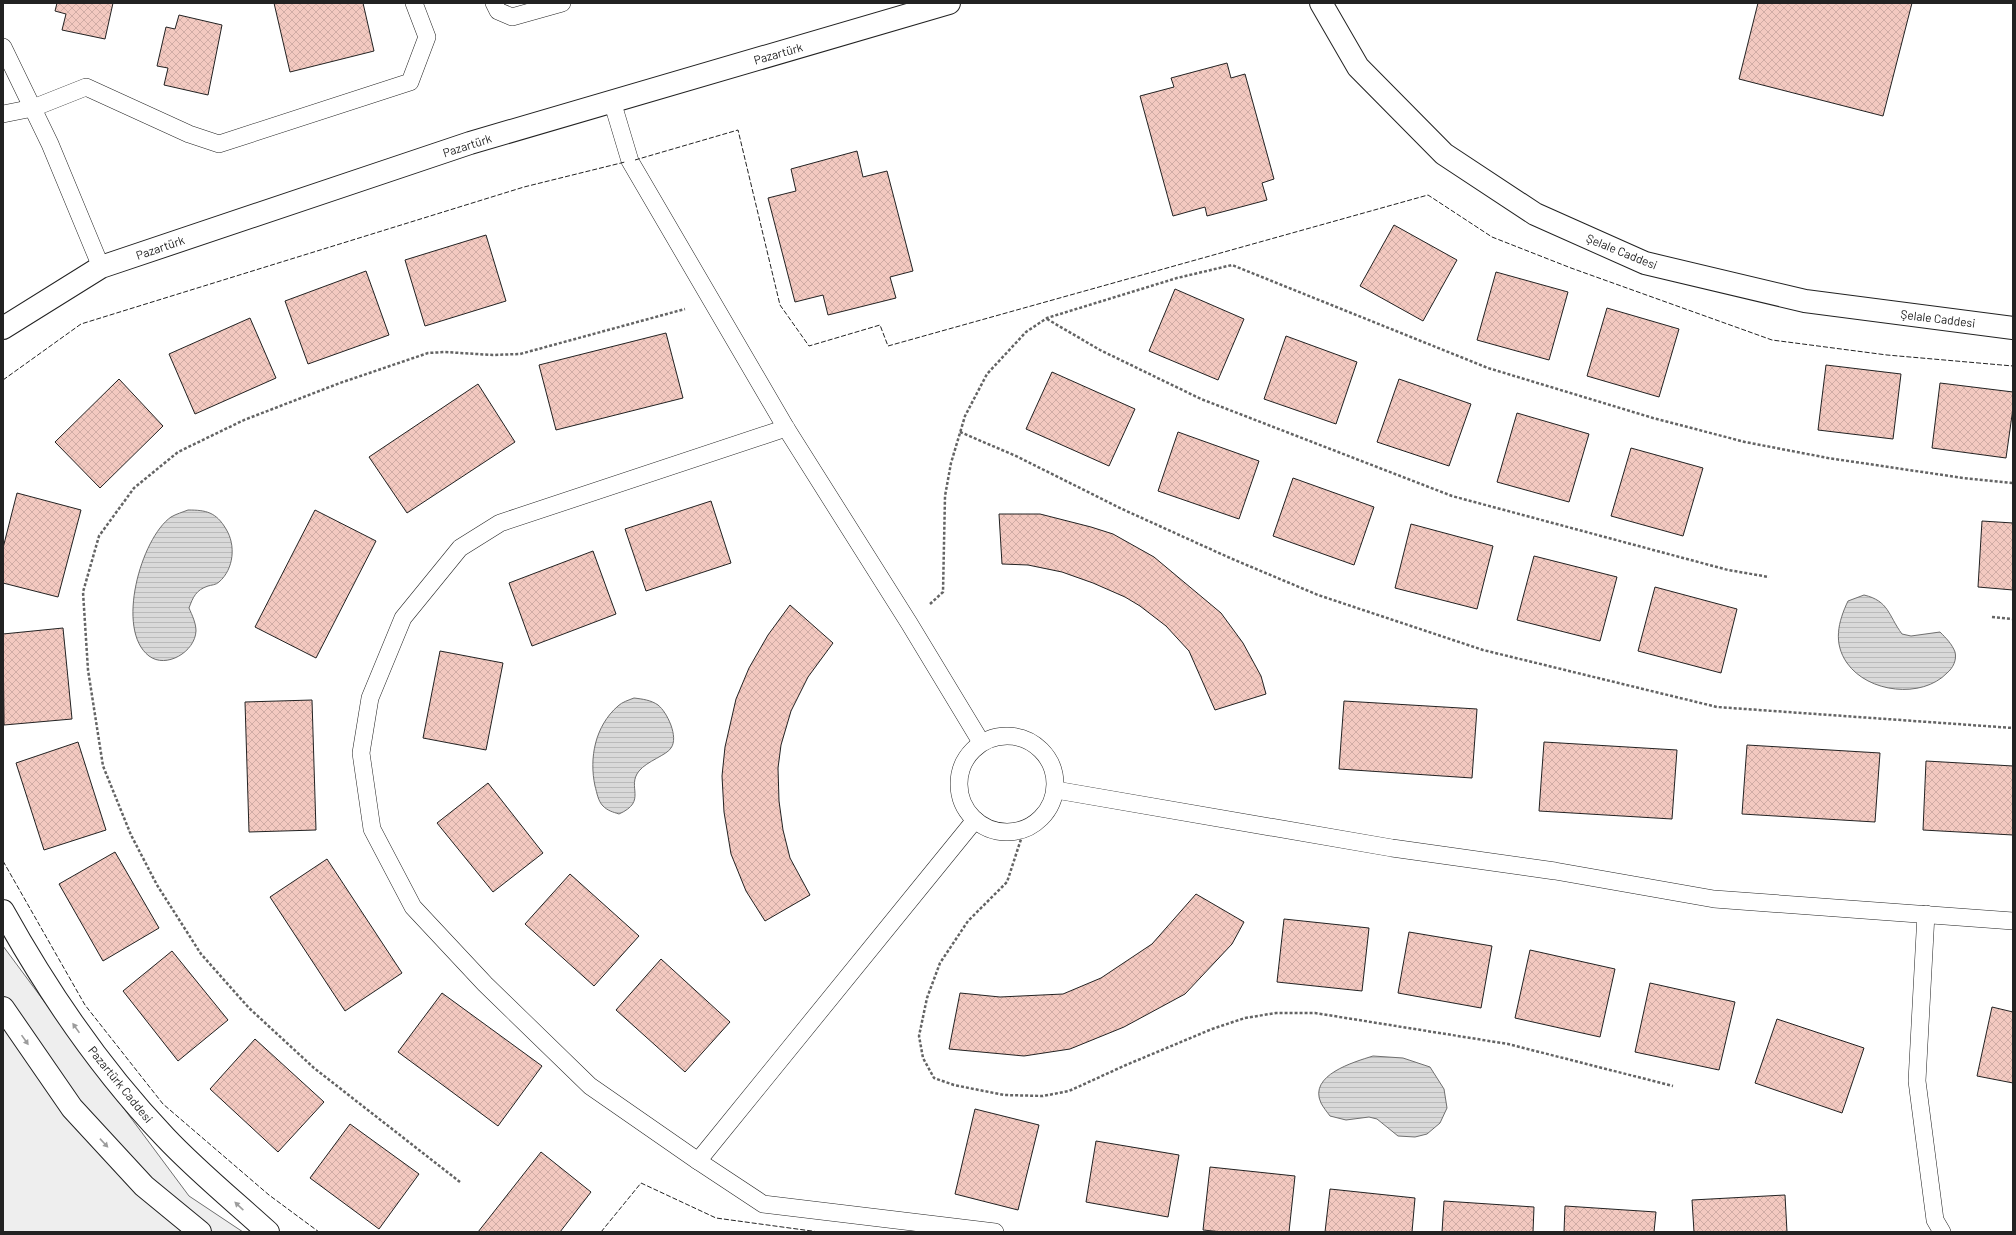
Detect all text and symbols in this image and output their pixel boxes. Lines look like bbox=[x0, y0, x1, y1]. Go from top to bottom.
street label: Pazartürk bbox=[752, 39, 804, 67]
street label: Pazartürk bbox=[441, 131, 493, 159]
street label: Şelale Caddesi bbox=[1584, 230, 1660, 272]
street label: Pazartürk bbox=[134, 232, 186, 262]
street label: Şelale Caddesi bbox=[1900, 306, 1976, 330]
one-way arrow bbox=[72, 1023, 80, 1033]
one-way arrow bbox=[21, 1035, 29, 1046]
street label: Pazartürk Caddesi bbox=[86, 1043, 156, 1125]
one-way arrow bbox=[100, 1138, 109, 1148]
one-way arrow bbox=[234, 1201, 244, 1210]

